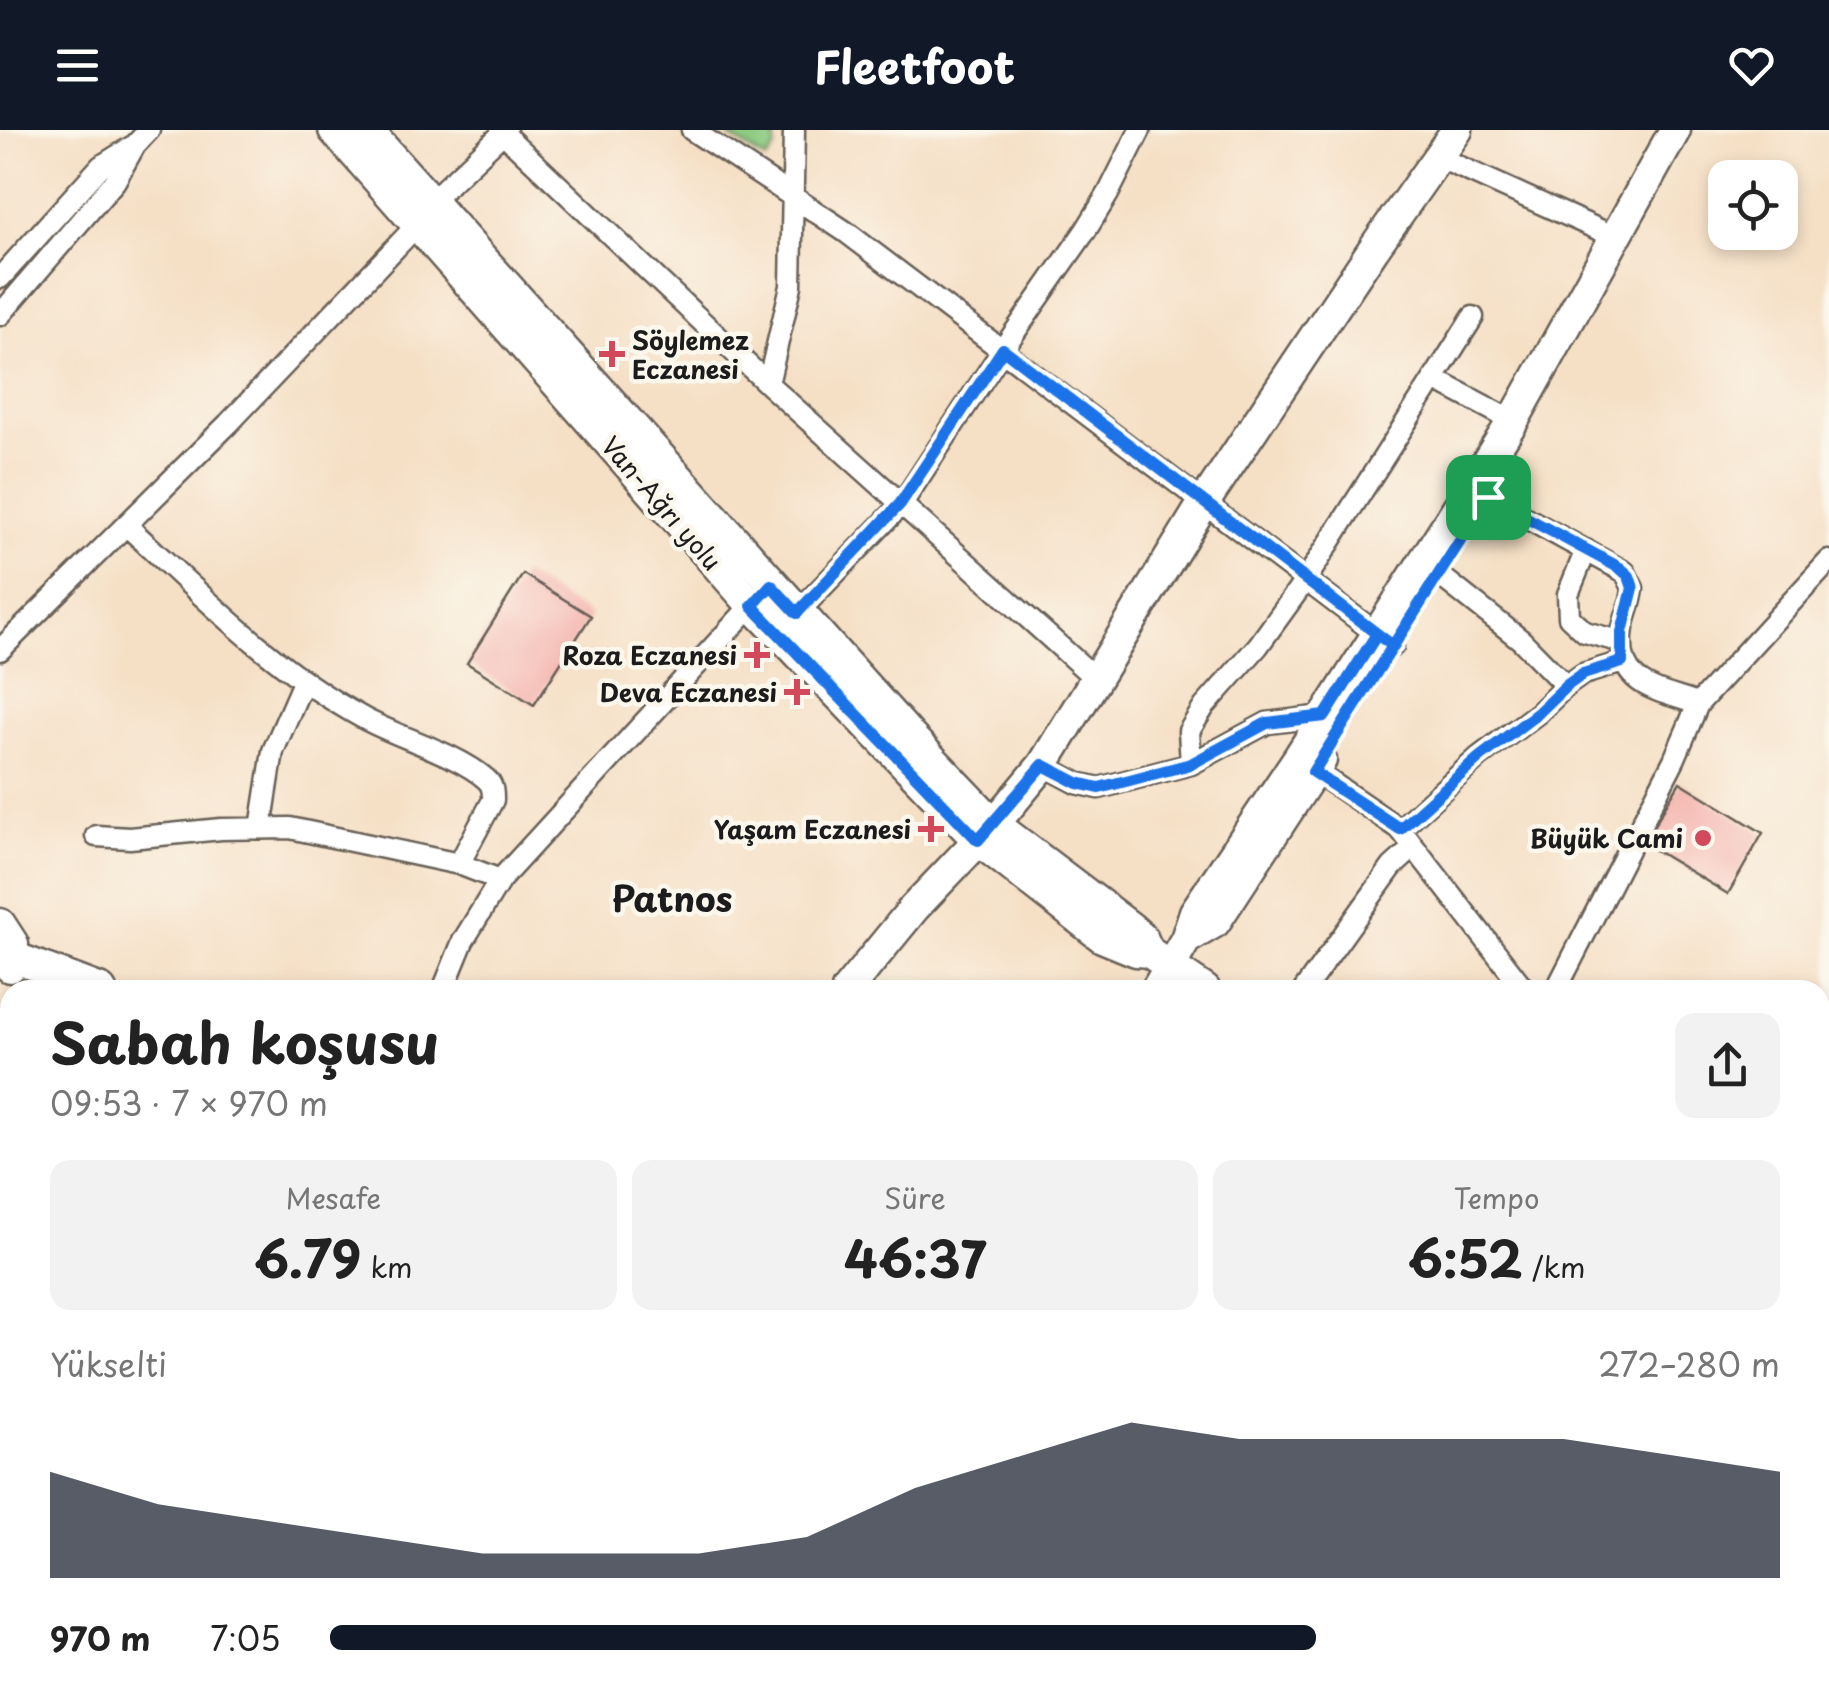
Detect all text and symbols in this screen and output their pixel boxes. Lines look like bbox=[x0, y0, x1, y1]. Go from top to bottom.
text: Fleetfoot bbox=[814, 31, 1015, 99]
icon: menu bbox=[50, 38, 105, 93]
icon: heart bbox=[1724, 38, 1779, 93]
map controls bbox=[1708, 160, 1798, 250]
button: locate bbox=[1708, 160, 1798, 250]
place label: Söylemez Eczanesi bbox=[632, 321, 749, 388]
marker: Söylemez Eczanesi bbox=[601, 343, 623, 365]
street label: Van-Ağrı yolu bbox=[593, 428, 731, 578]
pin bbox=[1446, 455, 1531, 540]
icon: arrive bbox=[1461, 470, 1516, 525]
place label: Roza Eczanesi bbox=[563, 636, 737, 674]
marker: Roza Eczanesi bbox=[746, 644, 768, 666]
place label: Deva Eczanesi bbox=[600, 673, 777, 711]
marker: Deva Eczanesi bbox=[786, 681, 808, 703]
place label: Yaşam Eczanesi bbox=[714, 810, 911, 848]
marker: Yaşam Eczanesi bbox=[920, 818, 942, 840]
place label: Büyük Cami bbox=[1530, 819, 1683, 857]
marker: Büyük Cami bbox=[1692, 827, 1714, 849]
district label: Patnos bbox=[612, 871, 732, 924]
text: Sabah koşusu bbox=[50, 1000, 440, 1083]
button: share bbox=[1675, 1013, 1780, 1118]
text: 09:53 · 7 × 970 m bbox=[50, 1079, 328, 1127]
text: Mesafe bbox=[285, 1176, 381, 1219]
text: Süre bbox=[884, 1176, 946, 1219]
text: Tempo bbox=[1454, 1176, 1539, 1219]
text: 6.79 bbox=[254, 1219, 361, 1295]
text: 46:37 bbox=[844, 1219, 986, 1295]
text: 6:52 bbox=[1408, 1219, 1523, 1295]
text: km bbox=[361, 1245, 413, 1288]
text: /km bbox=[1523, 1245, 1586, 1288]
text: Yükselti bbox=[50, 1340, 167, 1388]
text: 272–280 m bbox=[1598, 1340, 1780, 1388]
text: 970 m bbox=[50, 1614, 150, 1662]
text: 7:05 bbox=[210, 1614, 281, 1662]

